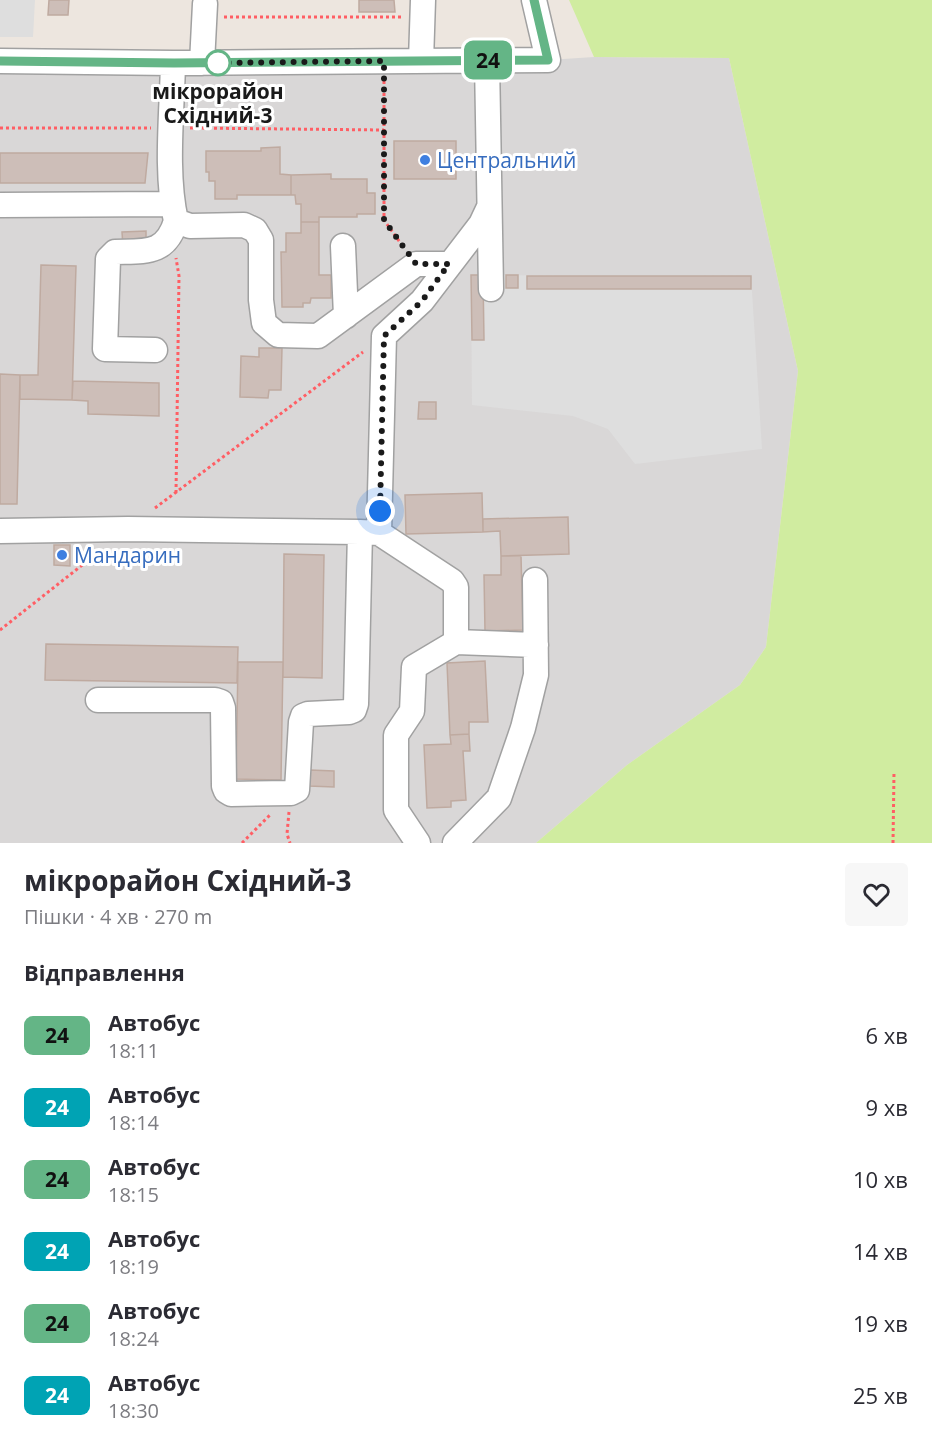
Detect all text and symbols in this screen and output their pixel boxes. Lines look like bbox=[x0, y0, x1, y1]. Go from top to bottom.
line badge: 24 bbox=[461, 40, 515, 80]
text: 24 bbox=[476, 46, 500, 74]
marker: мікрорайон Східний-3 bbox=[205, 50, 231, 76]
place label: мікрорайон Східний-3 bbox=[152, 77, 284, 129]
place label: Центральний bbox=[437, 146, 576, 174]
marker: Центральний bbox=[418, 153, 432, 167]
your location bbox=[365, 496, 395, 526]
place label: Мандарин bbox=[74, 541, 181, 569]
marker: Мандарин bbox=[55, 548, 69, 562]
text: мікрорайон Східний-3 bbox=[24, 861, 352, 899]
button: heart bbox=[845, 863, 908, 926]
text: Пішки · 4 хв · 270 m bbox=[24, 903, 212, 930]
text: Відправлення bbox=[24, 957, 185, 987]
text: Автобус bbox=[108, 1007, 200, 1037]
text: 6 хв bbox=[866, 1020, 908, 1050]
text: 24 bbox=[45, 1021, 69, 1049]
text: 18:11 bbox=[108, 1037, 159, 1064]
text: Автобус bbox=[108, 1079, 200, 1109]
text: 9 хв bbox=[866, 1092, 908, 1122]
text: 24 bbox=[45, 1093, 69, 1121]
text: 18:14 bbox=[108, 1109, 159, 1136]
text: Автобус bbox=[108, 1151, 200, 1181]
text: 10 хв bbox=[853, 1164, 908, 1194]
text: 24 bbox=[45, 1165, 69, 1193]
text: 18:15 bbox=[108, 1181, 159, 1208]
text: Автобус bbox=[108, 1223, 200, 1253]
text: 14 хв bbox=[853, 1236, 908, 1266]
text: 24 bbox=[45, 1237, 69, 1265]
text: 18:19 bbox=[108, 1253, 159, 1280]
text: Автобус bbox=[108, 1295, 200, 1325]
text: 19 хв bbox=[853, 1308, 908, 1338]
text: 24 bbox=[45, 1309, 69, 1337]
text: 18:24 bbox=[108, 1325, 159, 1352]
text: Автобус bbox=[108, 1367, 200, 1397]
text: 25 хв bbox=[853, 1380, 908, 1410]
text: 24 bbox=[45, 1381, 69, 1409]
text: 18:30 bbox=[108, 1397, 159, 1424]

